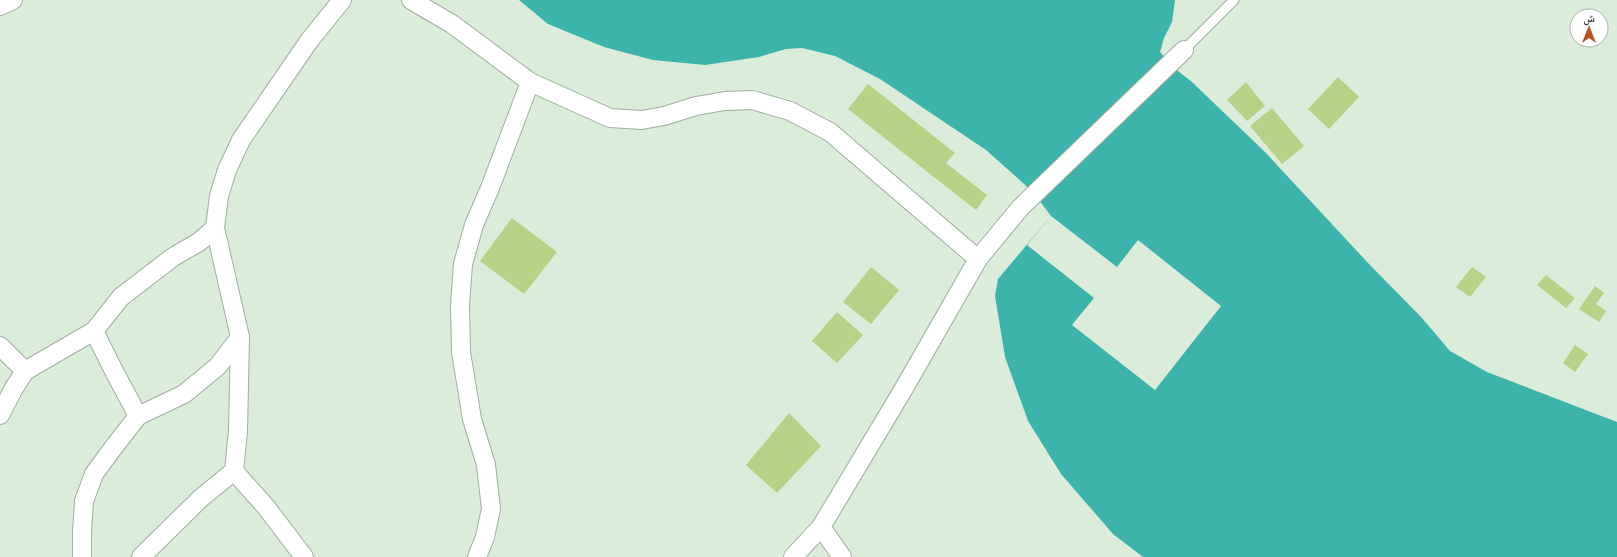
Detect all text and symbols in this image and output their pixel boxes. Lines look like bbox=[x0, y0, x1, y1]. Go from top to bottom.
north arrow bbox=[1569, 8, 1609, 48]
text: ش bbox=[1583, 12, 1595, 26]

